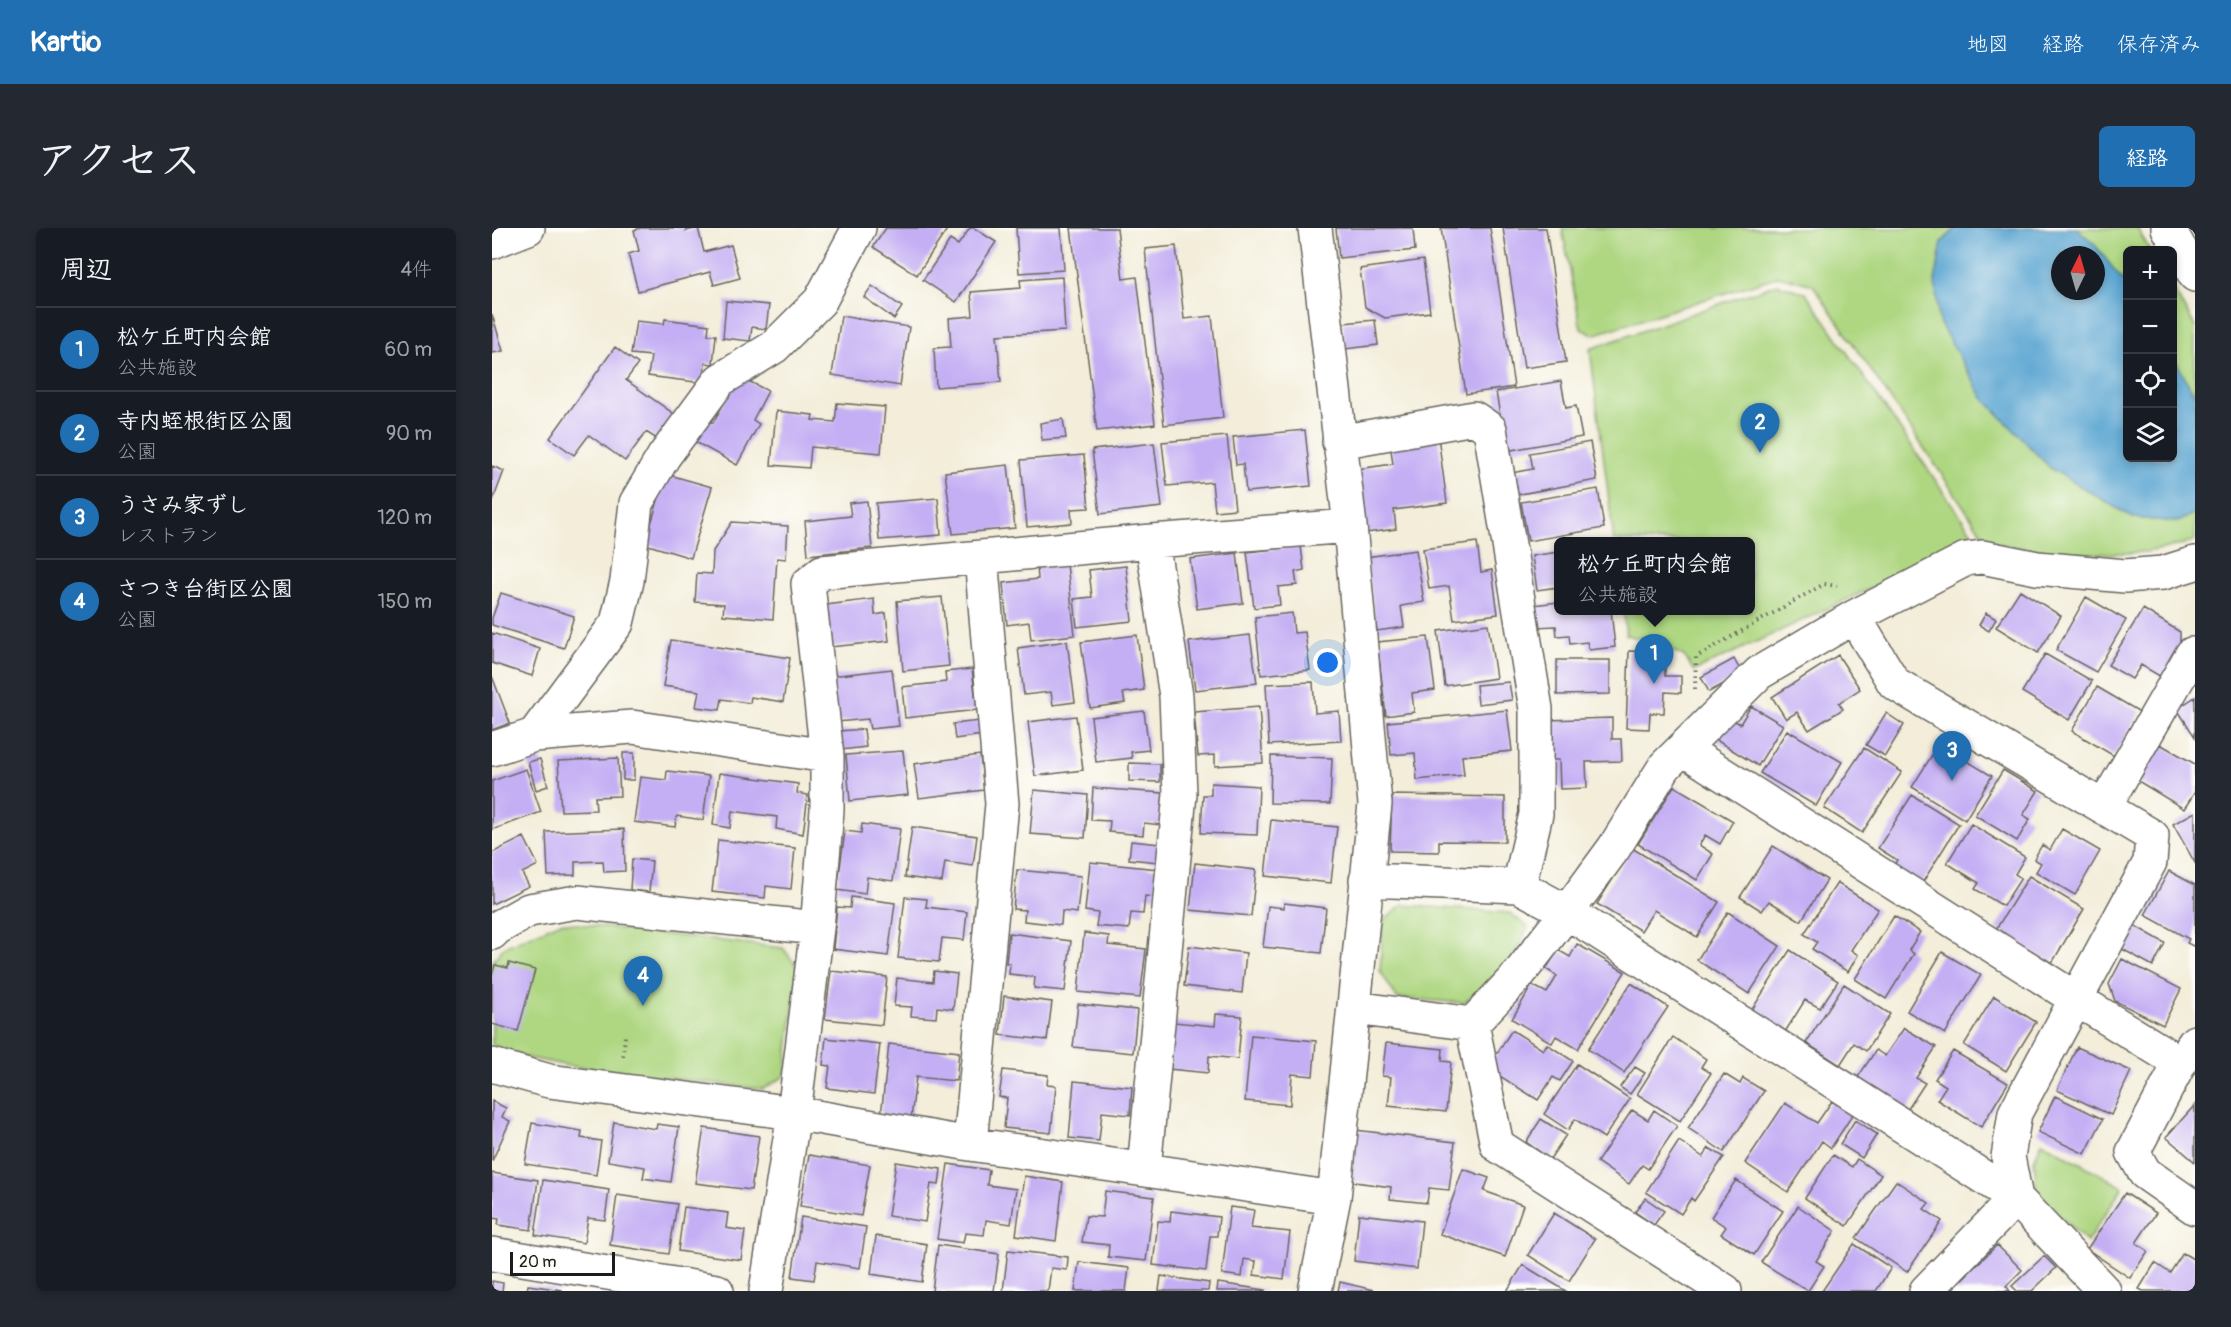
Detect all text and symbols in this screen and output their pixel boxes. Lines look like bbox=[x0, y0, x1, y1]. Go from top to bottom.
text: Kartio bbox=[30, 25, 101, 60]
text: 地図 bbox=[1967, 31, 2009, 58]
text: 経路 bbox=[2042, 31, 2084, 58]
text: 保存済み bbox=[2117, 31, 2201, 58]
button: 経路 bbox=[2099, 126, 2195, 187]
text: アクセス bbox=[36, 135, 201, 187]
north arrow bbox=[2051, 246, 2105, 300]
map controls bbox=[2123, 246, 2177, 462]
button: + bbox=[2123, 246, 2177, 300]
text: 周辺 bbox=[60, 254, 112, 286]
text: 4件 bbox=[400, 257, 432, 282]
button: − bbox=[2123, 300, 2177, 354]
text: 松ケ丘町内会館 bbox=[117, 323, 271, 351]
text: 1 bbox=[76, 337, 83, 362]
text: 60 m bbox=[385, 337, 432, 362]
button: locate bbox=[2123, 354, 2177, 408]
text: 公共施設 bbox=[117, 355, 197, 380]
pin: 2 bbox=[1740, 404, 1780, 453]
text: 寺内蛭根街区公園 bbox=[117, 407, 293, 435]
button: layers bbox=[2123, 408, 2177, 462]
text: 2 bbox=[74, 421, 85, 446]
text: 90 m bbox=[386, 421, 432, 446]
text: 公園 bbox=[117, 439, 157, 464]
text: うさみ家ずし bbox=[117, 491, 249, 519]
text: 3 bbox=[74, 505, 85, 530]
text: 120 m bbox=[377, 505, 432, 530]
text: レストラン bbox=[117, 523, 219, 548]
popup bbox=[1554, 537, 1755, 615]
text: 松ケ丘町内会館 bbox=[1577, 550, 1732, 578]
text: さつき台街区公園 bbox=[117, 575, 293, 603]
text: 公共施設 bbox=[1577, 582, 1657, 607]
text: 4 bbox=[74, 589, 85, 614]
text: 150 m bbox=[378, 589, 432, 614]
text: 公園 bbox=[117, 607, 157, 632]
pin: 1 bbox=[1634, 634, 1674, 684]
your location bbox=[1313, 648, 1342, 677]
pin: 3 bbox=[1932, 732, 1972, 781]
pin: 4 bbox=[624, 956, 662, 1006]
scale bar bbox=[510, 1249, 615, 1276]
text: 20 m bbox=[519, 1252, 557, 1272]

